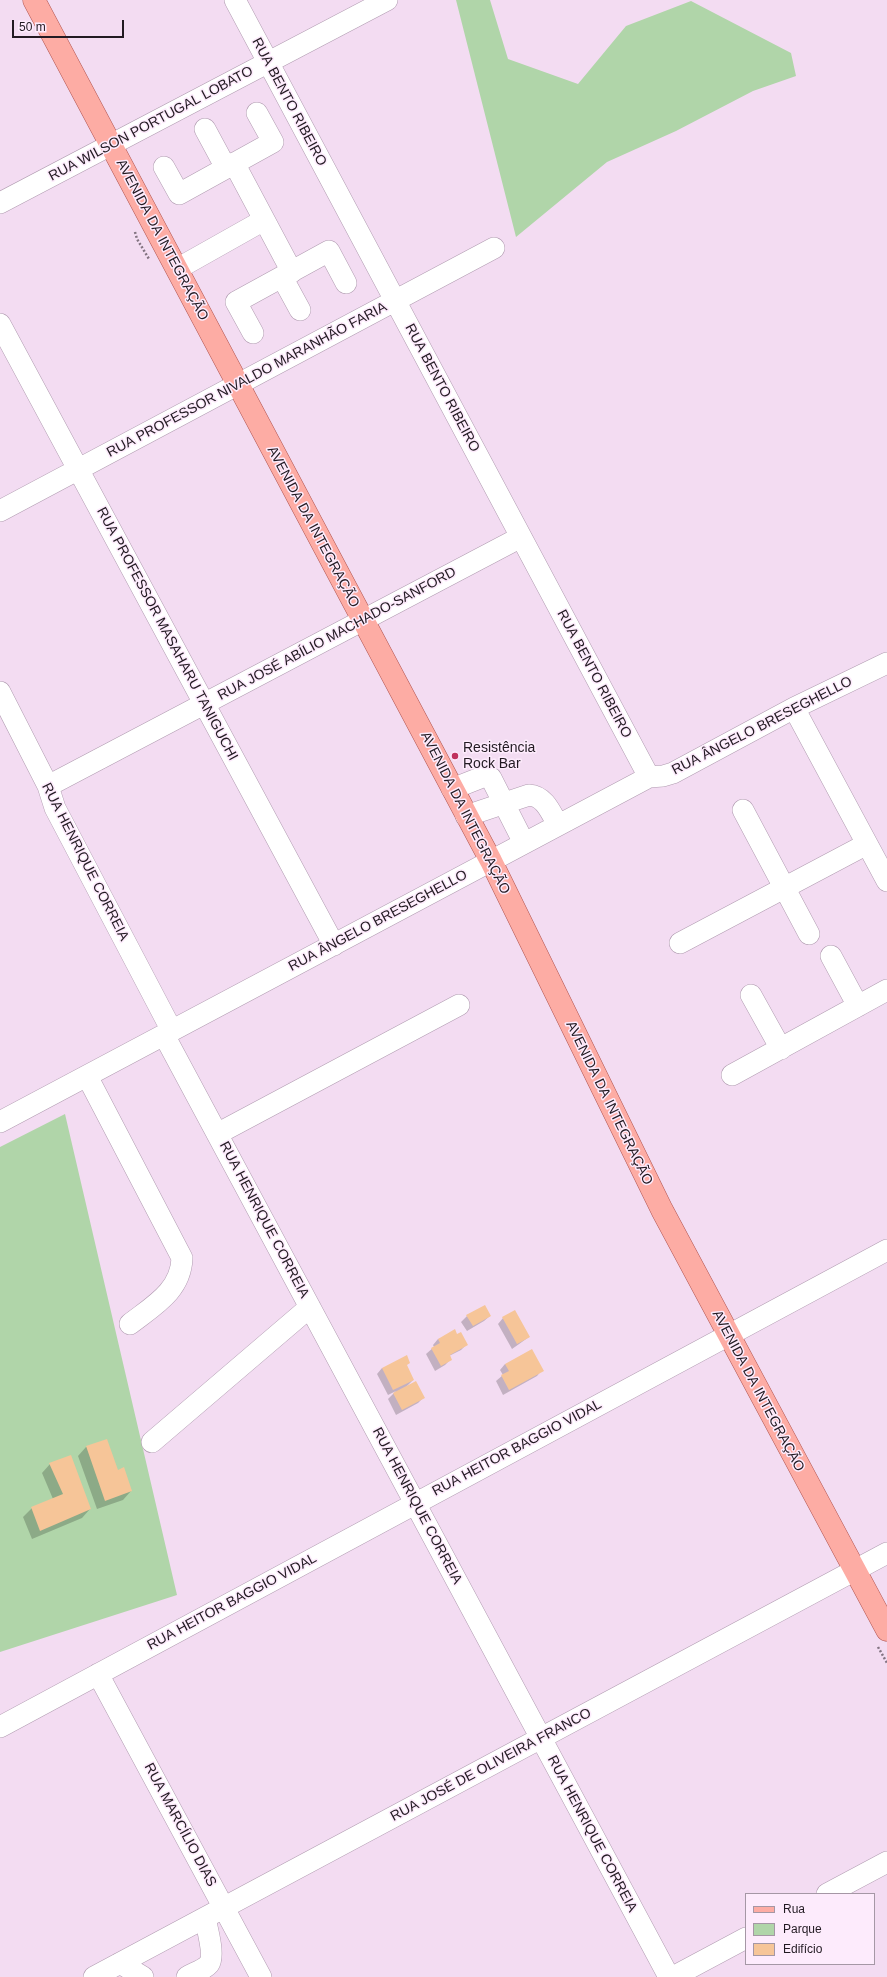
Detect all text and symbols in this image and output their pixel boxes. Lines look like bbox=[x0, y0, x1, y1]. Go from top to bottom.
scale bar bbox=[14, 12, 126, 38]
text: 50 m bbox=[19, 20, 46, 34]
street label: RUA BENTO RIBEIRO bbox=[248, 35, 330, 169]
street label: RUA WILSON PORTUGAL LOBATO bbox=[46, 63, 256, 185]
street label: AVENIDA DA INTEGRAÇÃO bbox=[112, 156, 212, 324]
street label: RUA PROFESSOR NIVALDO MARANHÃO FARIA bbox=[104, 299, 390, 461]
street label: RUA BENTO RIBEIRO bbox=[401, 321, 483, 455]
street label: AVENIDA DA INTEGRAÇÃO bbox=[263, 443, 363, 611]
street label: RUA PROFESSOR MASAHARU TANIGUCHI bbox=[93, 504, 241, 764]
street label: RUA JOSÉ ABÍLIO MACHADO-SANFORD bbox=[215, 564, 459, 704]
street label: RUA BENTO RIBEIRO bbox=[553, 607, 635, 741]
street label: RUA ÂNGELO BRESEGHELLO bbox=[669, 673, 855, 779]
street label: AVENIDA DA INTEGRAÇÃO bbox=[417, 729, 513, 897]
place label: Resistência Rock Bar bbox=[463, 740, 535, 772]
marker: Resistência Rock Bar bbox=[450, 751, 460, 761]
street label: RUA HENRIQUE CORREIA bbox=[38, 780, 132, 944]
street label: RUA ÂNGELO BRESEGHELLO bbox=[286, 867, 470, 975]
street label: AVENIDA DA INTEGRAÇÃO bbox=[562, 1018, 656, 1188]
street label: RUA HENRIQUE CORREIA bbox=[215, 1139, 313, 1301]
street label: AVENIDA DA INTEGRAÇÃO bbox=[708, 1307, 808, 1475]
street label: RUA HEITOR BAGGIO VIDAL bbox=[429, 1396, 605, 1500]
street label: RUA HENRIQUE CORREIA bbox=[368, 1425, 466, 1587]
street label: RUA HEITOR BAGGIO VIDAL bbox=[144, 1550, 320, 1654]
street label: RUA JOSÉ DE OLIVEIRA FRANCO bbox=[388, 1705, 594, 1825]
street label: RUA HENRIQUE CORREIA bbox=[543, 1753, 641, 1915]
street label: RUA MARCÍLIO DIAS bbox=[140, 1760, 220, 1890]
legend bbox=[745, 1893, 875, 1965]
text: Rua bbox=[783, 1902, 805, 1916]
text: Parque bbox=[783, 1922, 822, 1936]
text: Edifício bbox=[783, 1942, 822, 1956]

